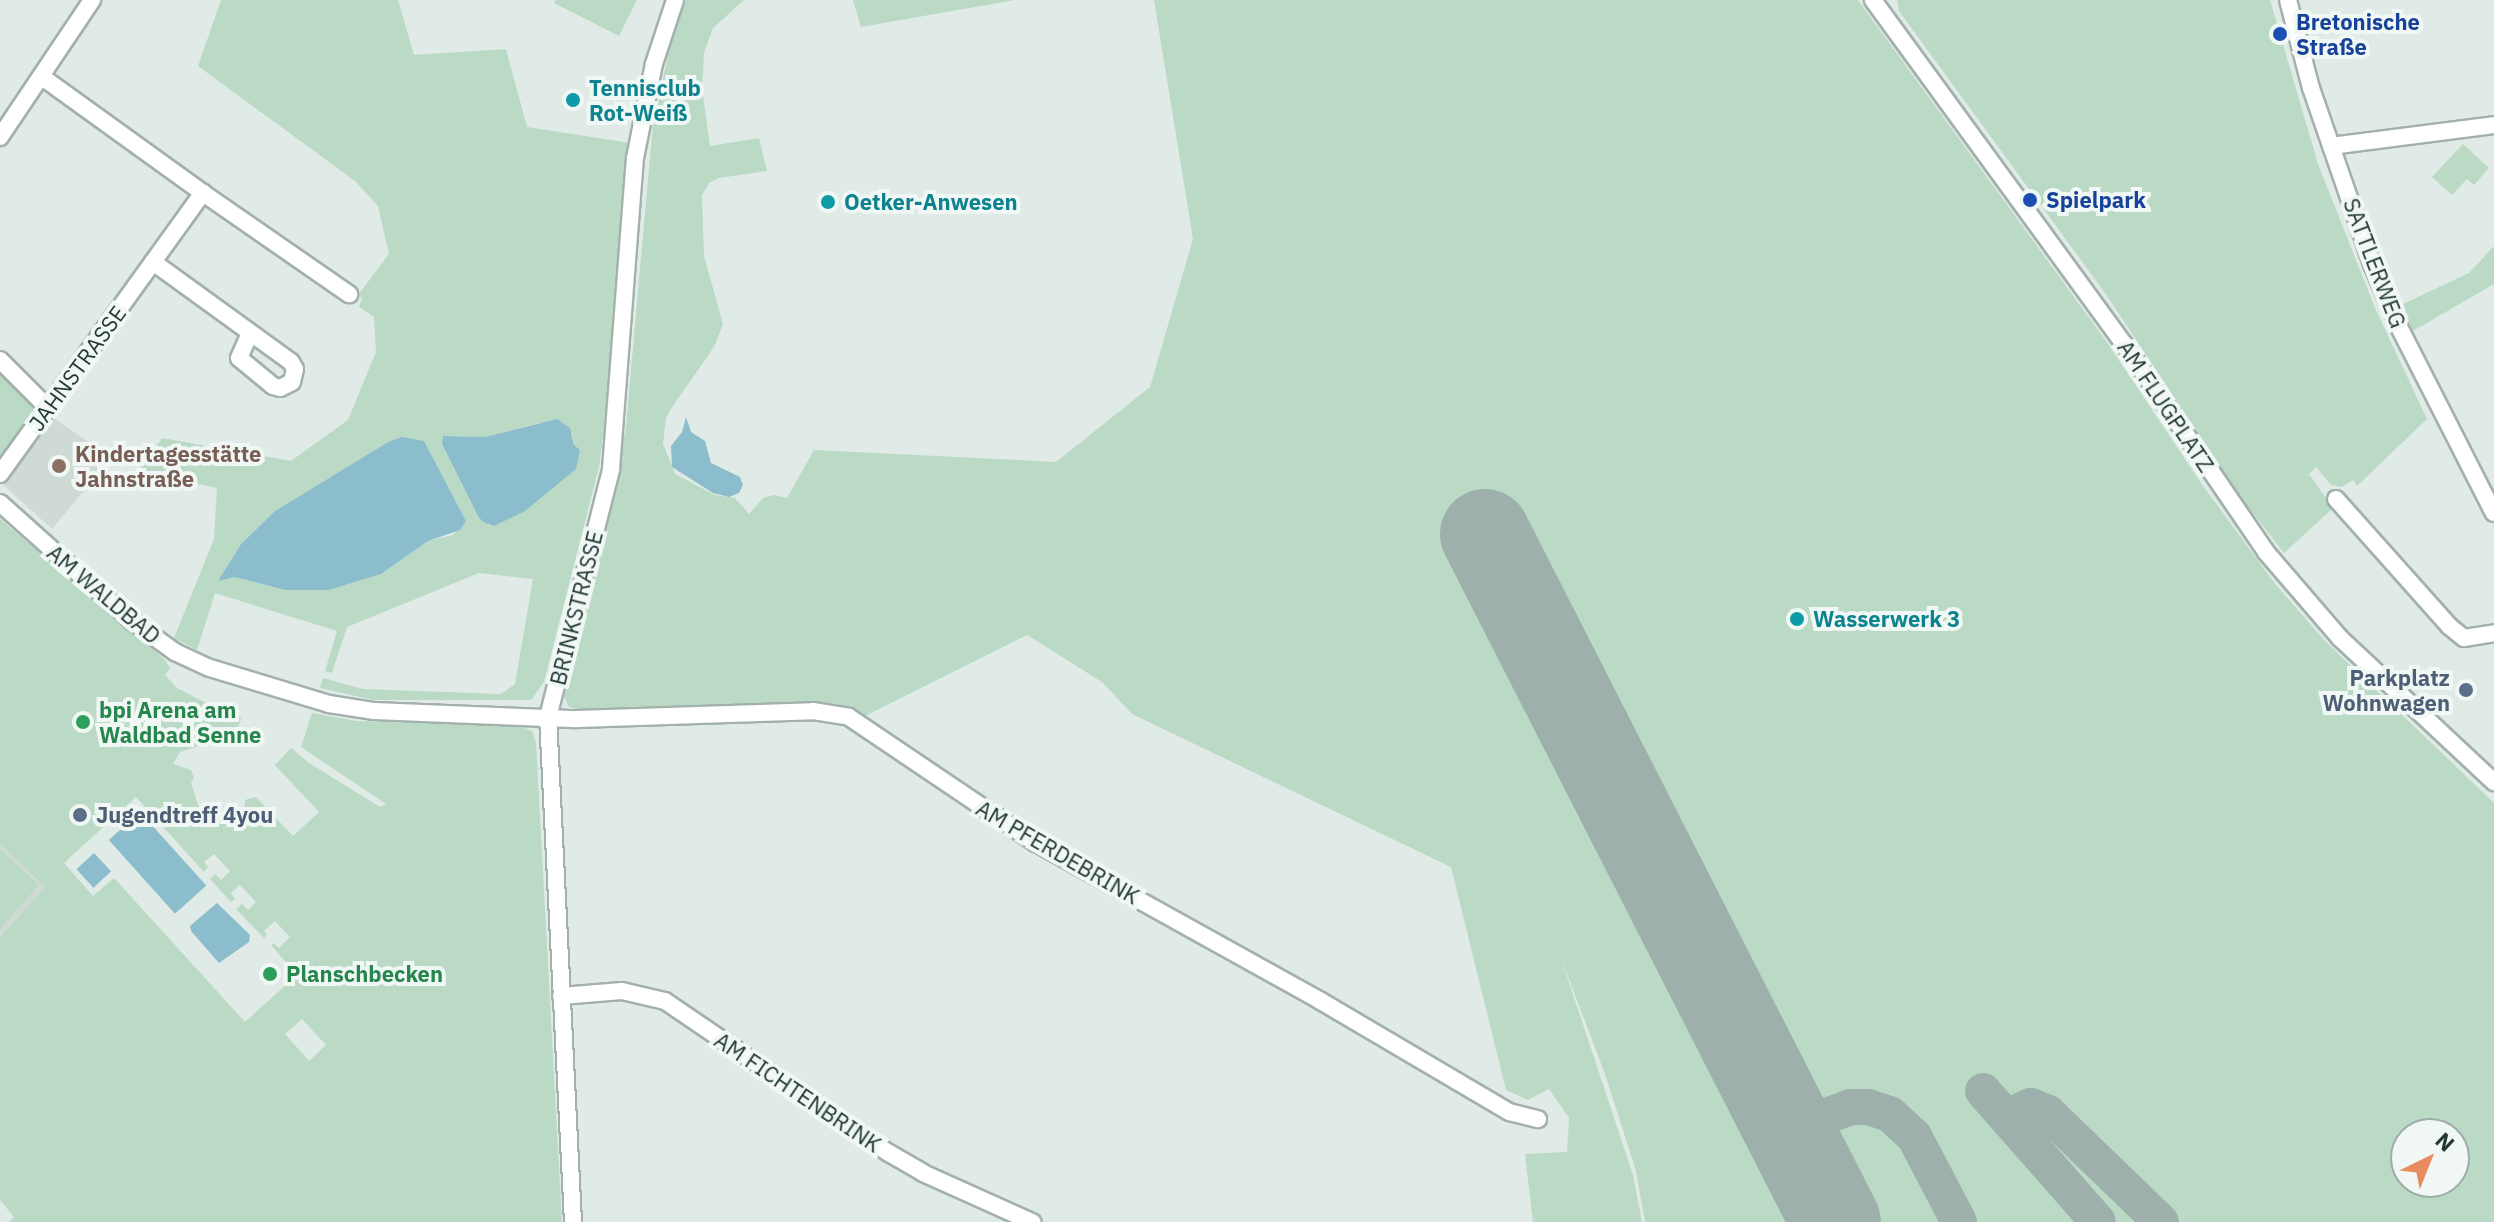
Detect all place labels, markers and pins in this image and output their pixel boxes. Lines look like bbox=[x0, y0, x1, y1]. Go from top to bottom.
place label: Bretonische Straße bbox=[2296, 8, 2420, 60]
marker: Bretonische Straße bbox=[2271, 25, 2289, 43]
place label: Tennisclub Rot-Weiß bbox=[589, 74, 701, 126]
marker: Tennisclub Rot-Weiß bbox=[564, 91, 582, 109]
place label: Spielpark bbox=[2046, 187, 2146, 213]
place label: Oetker-Anwesen bbox=[844, 189, 1018, 215]
marker: Spielpark bbox=[2021, 191, 2039, 209]
marker: Oetker-Anwesen bbox=[819, 193, 837, 211]
place label: Kindertagesstätte Jahnstraße bbox=[75, 440, 261, 492]
marker: Kindertagesstätte Jahnstraße bbox=[50, 457, 68, 475]
place label: Wasserwerk 3 bbox=[1813, 606, 1960, 632]
marker: Wasserwerk 3 bbox=[1788, 610, 1806, 628]
place label: Parkplatz Wohnwagen bbox=[2322, 664, 2450, 716]
marker: Parkplatz Wohnwagen bbox=[2457, 681, 2475, 699]
place label: bpi Arena am Waldbad Senne bbox=[99, 696, 261, 748]
marker: bpi Arena am Waldbad Senne bbox=[74, 713, 92, 731]
place label: Jugendtreff 4you bbox=[96, 802, 273, 828]
marker: Jugendtreff 4you bbox=[71, 806, 89, 824]
place label: Planschbecken bbox=[286, 961, 443, 987]
marker: Planschbecken bbox=[261, 965, 279, 983]

